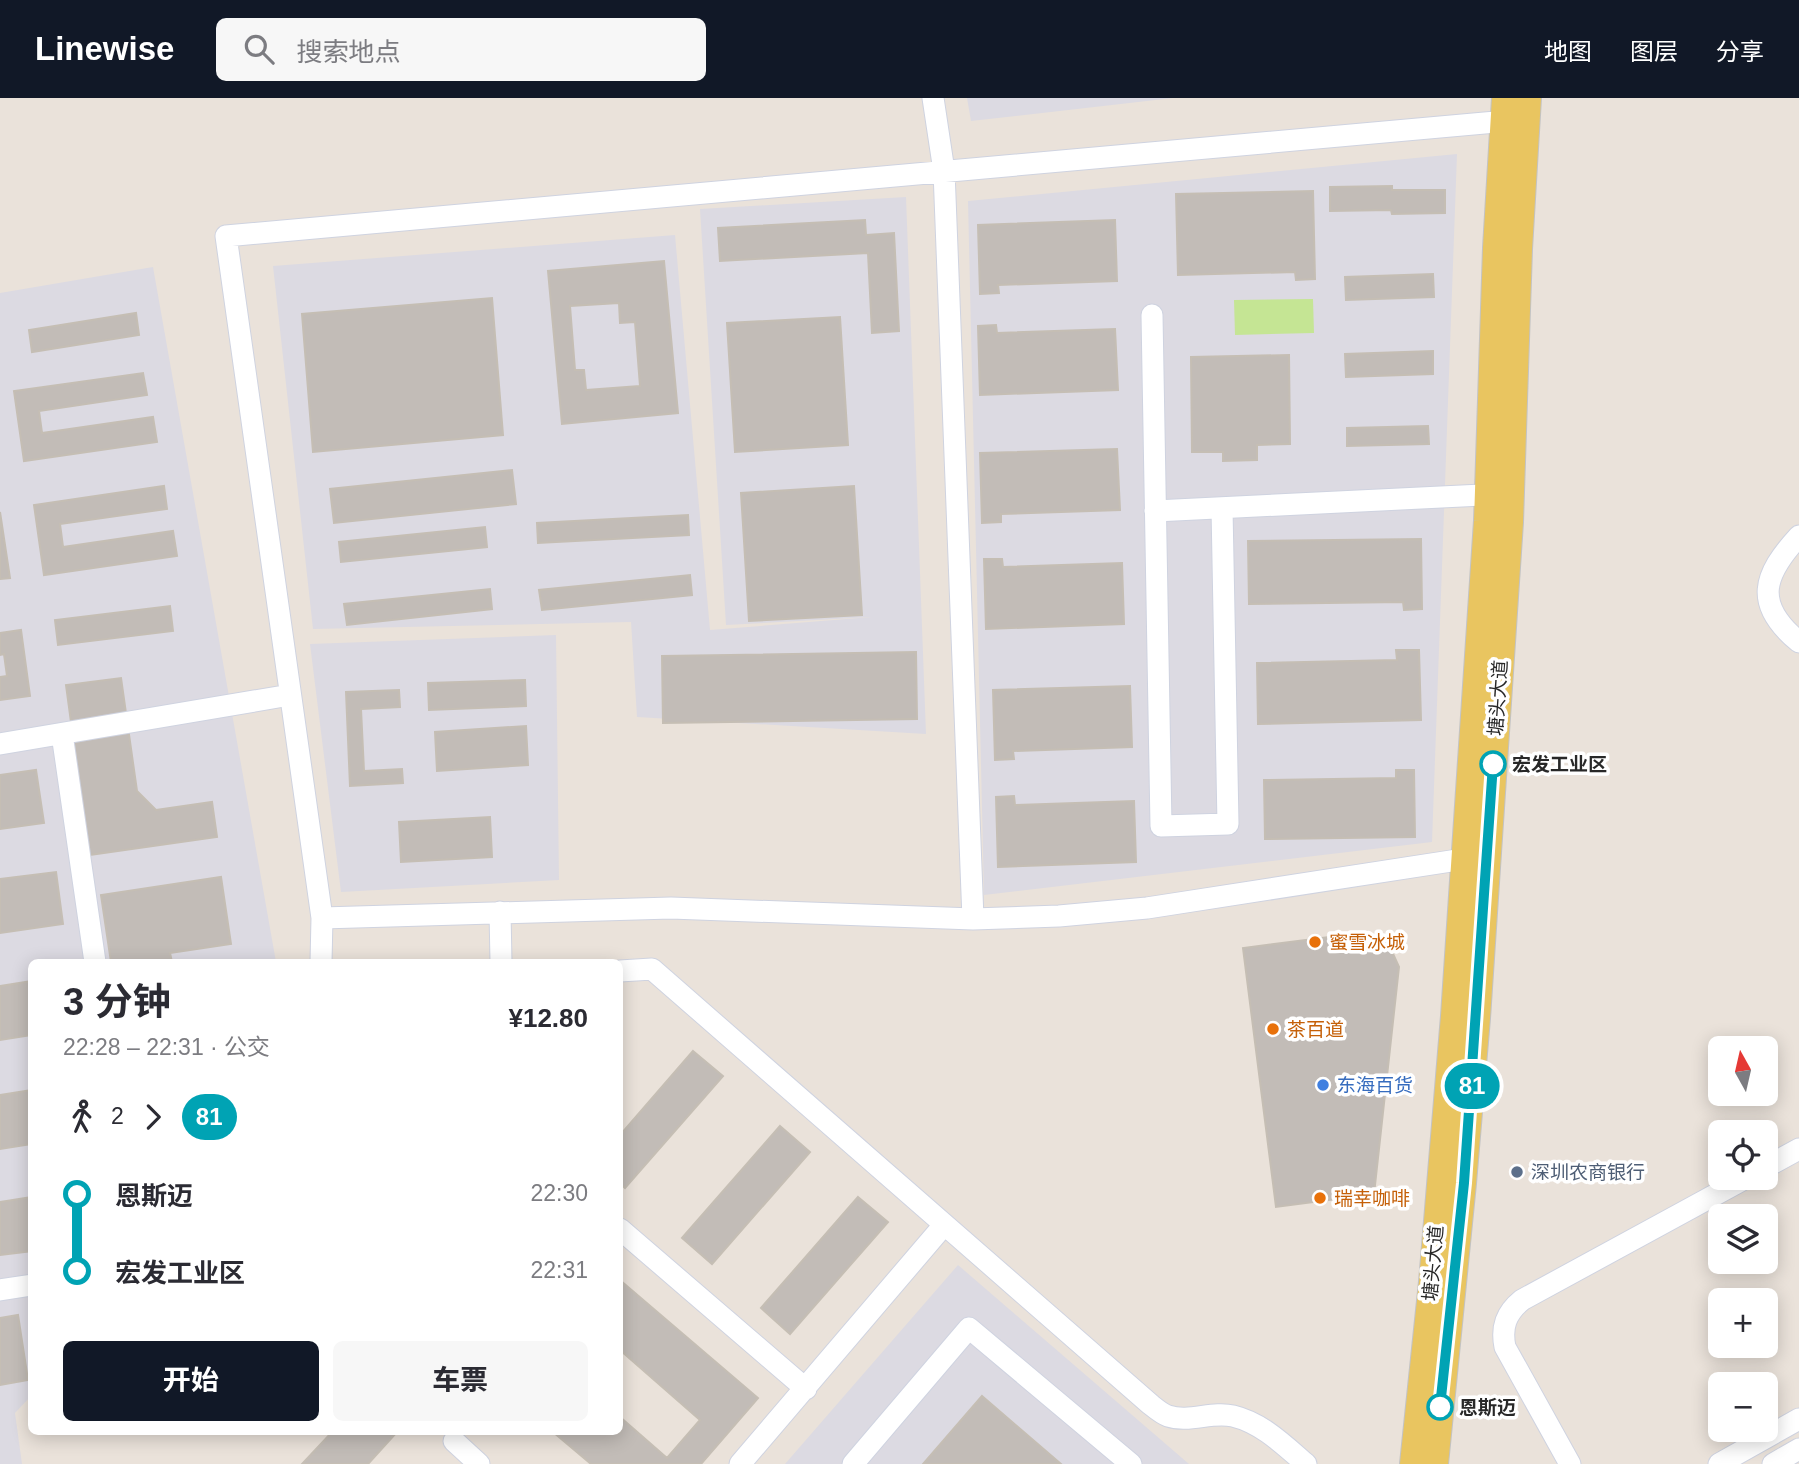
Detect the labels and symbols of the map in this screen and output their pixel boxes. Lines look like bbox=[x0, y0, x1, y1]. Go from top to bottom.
street label: 塘头大道 bbox=[1485, 659, 1511, 737]
marker: 宏发工业区 bbox=[1480, 751, 1506, 777]
place label: 宏发工业区 bbox=[1512, 754, 1607, 775]
place label: 蜜雪冰城 bbox=[1329, 932, 1405, 953]
marker: 蜜雪冰城 bbox=[1307, 934, 1323, 950]
place label: 茶百道 bbox=[1287, 1019, 1344, 1040]
marker: 茶百道 bbox=[1265, 1021, 1281, 1037]
north arrow bbox=[1708, 1036, 1778, 1106]
line badge: 81 bbox=[1440, 1063, 1504, 1109]
place label: 东海百货 bbox=[1337, 1075, 1413, 1096]
marker: 东海百货 bbox=[1315, 1077, 1331, 1093]
place label: 深圳农商银行 bbox=[1531, 1162, 1645, 1183]
marker: 深圳农商银行 bbox=[1509, 1164, 1525, 1180]
place label: 瑞幸咖啡 bbox=[1334, 1188, 1410, 1209]
marker: 瑞幸咖啡 bbox=[1312, 1190, 1328, 1206]
street label: 塘头大道 bbox=[1419, 1224, 1447, 1302]
marker: 恩斯迈 bbox=[1427, 1394, 1453, 1420]
place label: 恩斯迈 bbox=[1459, 1397, 1516, 1418]

